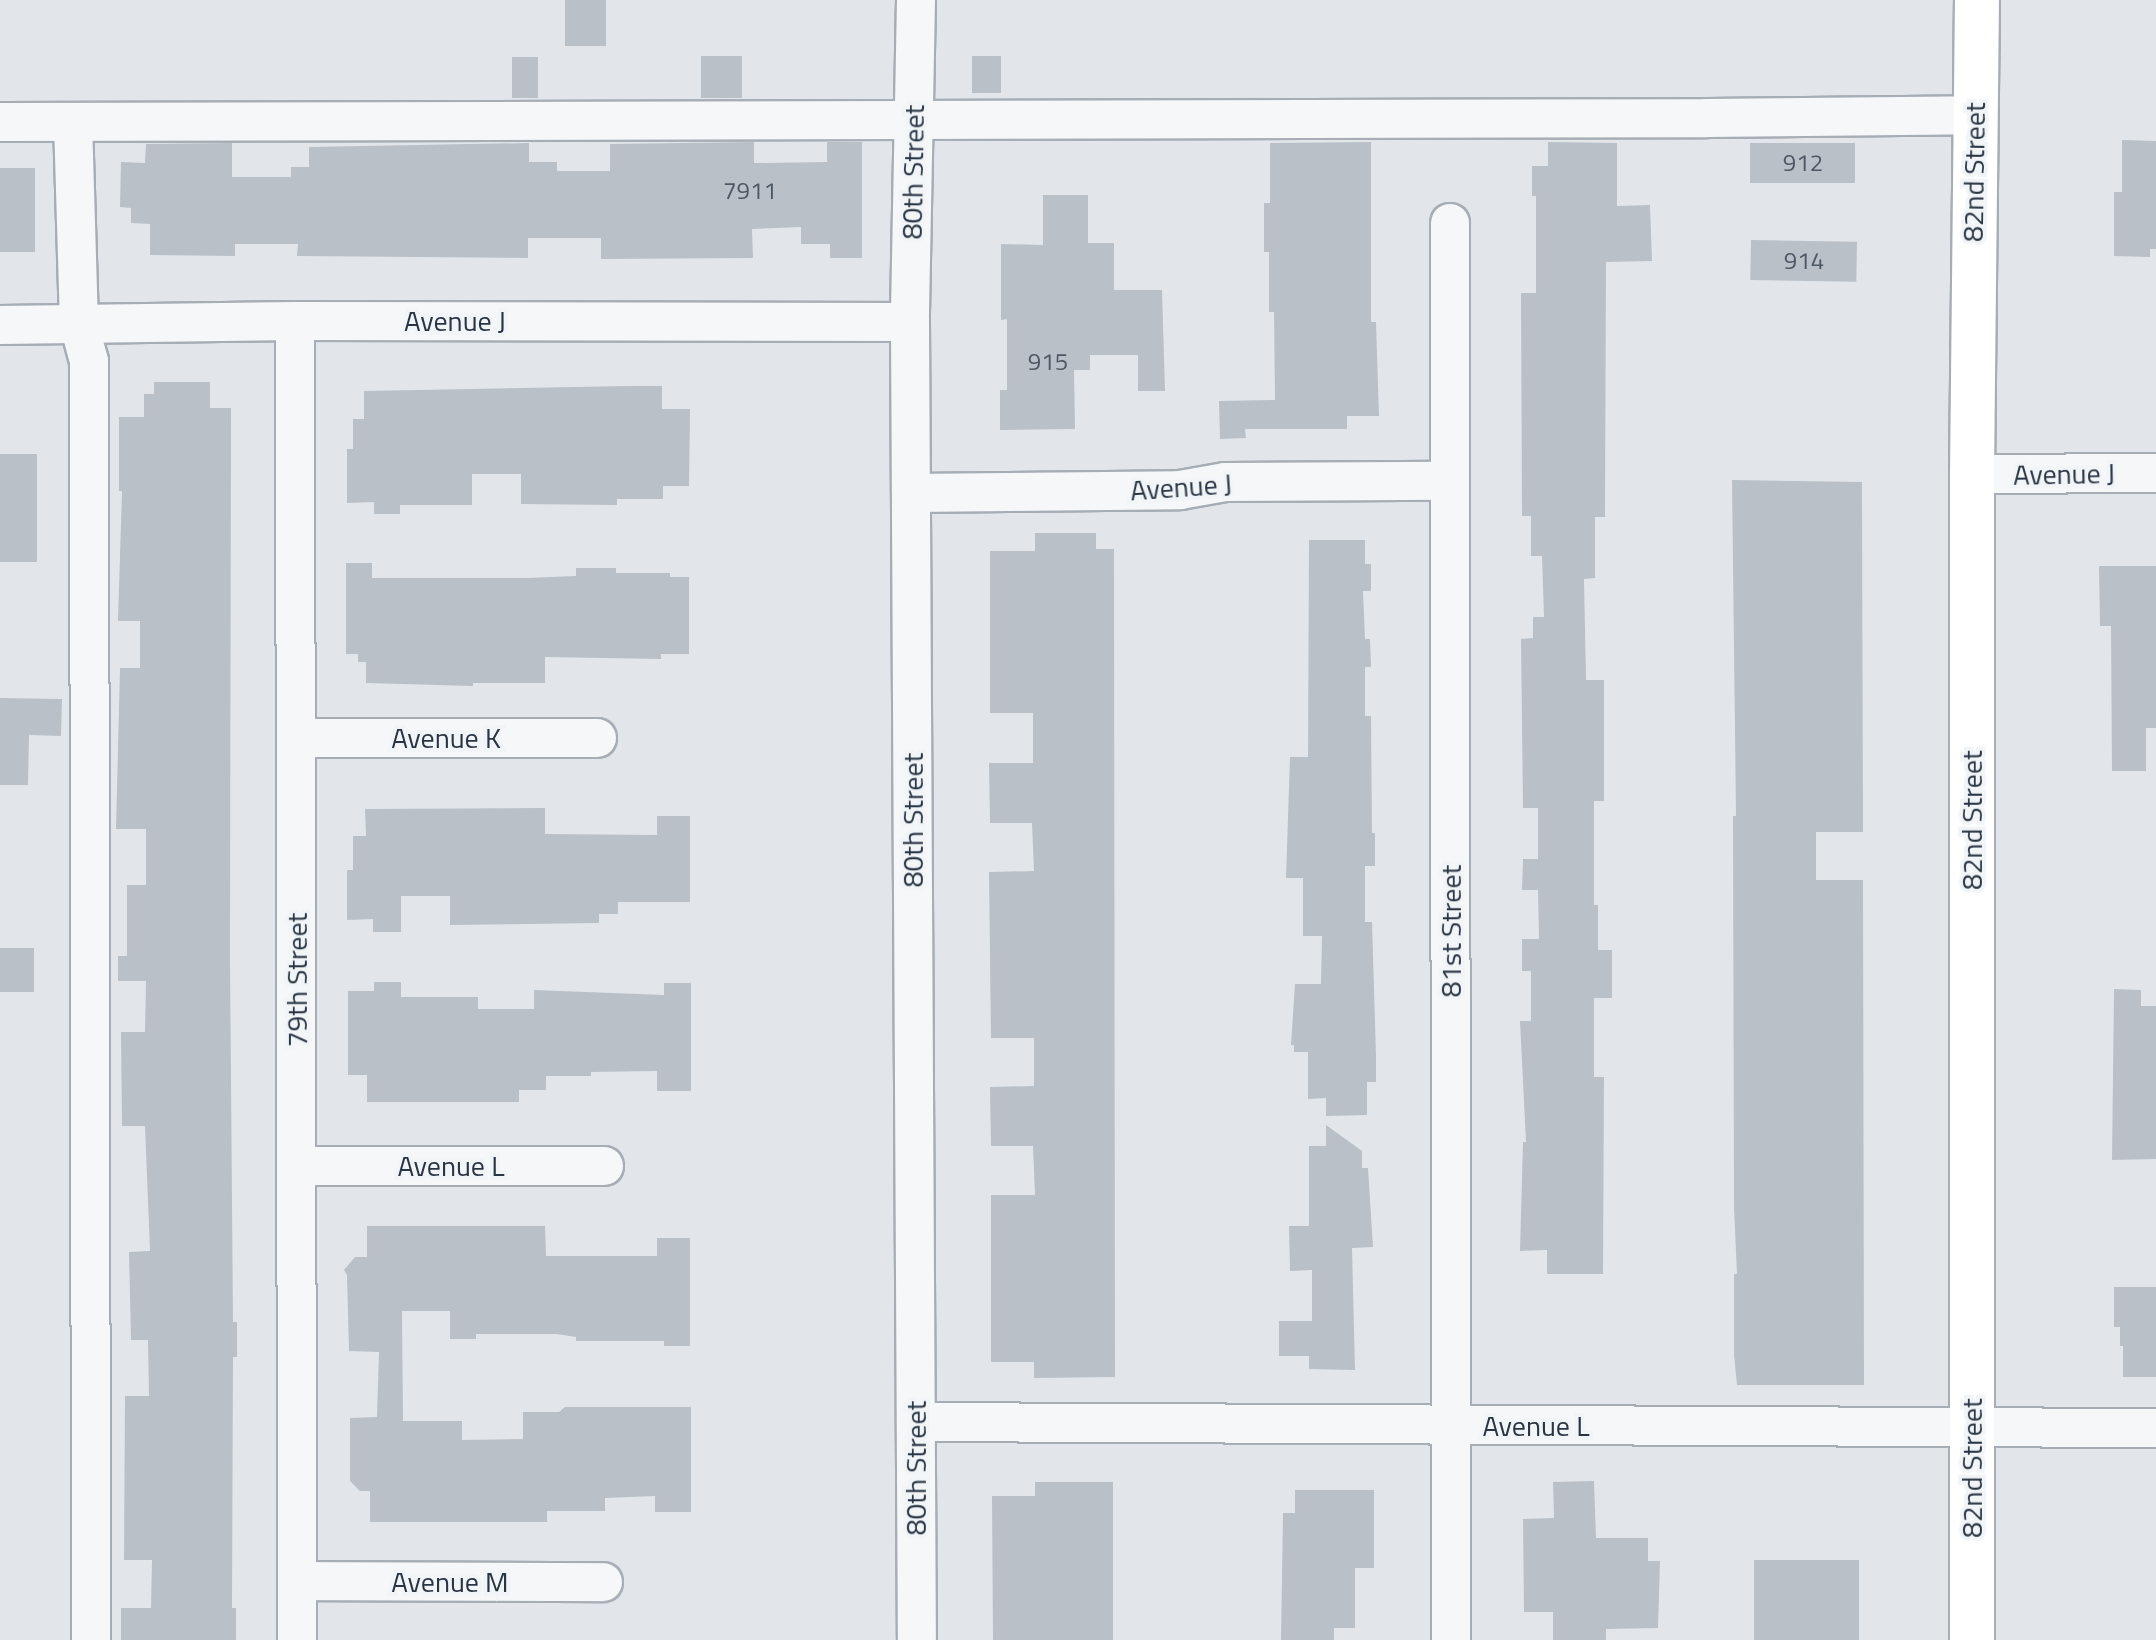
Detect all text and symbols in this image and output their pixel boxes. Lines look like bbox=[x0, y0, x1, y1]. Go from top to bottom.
street label: 82nd Street bbox=[1956, 102, 1992, 242]
street label: 80th Street bbox=[895, 104, 931, 240]
house number: 912 bbox=[1783, 149, 1823, 177]
house number: 7911 bbox=[723, 177, 777, 205]
house number: 914 bbox=[1784, 247, 1824, 275]
street label: Avenue J bbox=[404, 304, 506, 338]
house number: 915 bbox=[1028, 348, 1068, 376]
street label: Avenue J bbox=[2013, 456, 2115, 492]
street label: Avenue J bbox=[1129, 467, 1233, 507]
street label: Avenue K bbox=[391, 721, 501, 755]
street label: 82nd Street bbox=[1955, 750, 1989, 890]
street label: 80th Street bbox=[896, 753, 930, 887]
street label: 81st Street bbox=[1434, 865, 1468, 997]
street label: 79th Street bbox=[280, 913, 314, 1047]
street label: Avenue L bbox=[397, 1149, 505, 1183]
street label: 82nd Street bbox=[1955, 1398, 1989, 1538]
street label: 80th Street bbox=[899, 1401, 933, 1535]
street label: Avenue L bbox=[1482, 1409, 1590, 1443]
street label: Avenue M bbox=[391, 1565, 509, 1599]

